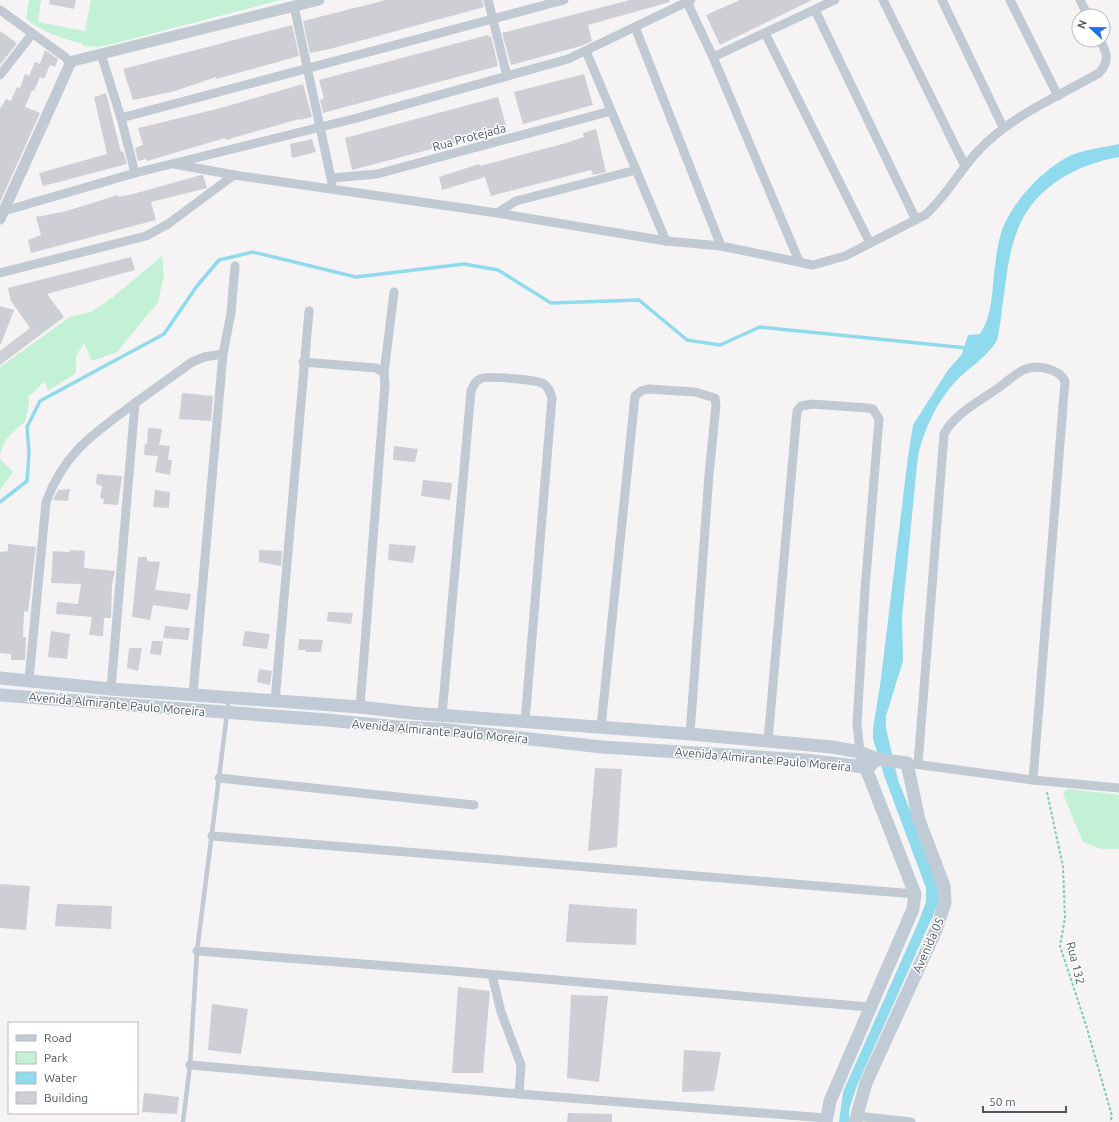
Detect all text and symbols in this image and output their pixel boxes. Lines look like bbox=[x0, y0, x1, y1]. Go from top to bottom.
north arrow bbox=[1071, 8, 1111, 48]
text: N bbox=[1075, 18, 1089, 30]
street label: Rua Protejada bbox=[431, 121, 507, 153]
street label: Avenida Almirante Paulo Moreira bbox=[28, 690, 206, 718]
street label: Avenida Almirante Paulo Moreira bbox=[351, 717, 529, 745]
street label: Avenida Almirante Paulo Moreira bbox=[674, 745, 852, 773]
street label: Avenida 05 bbox=[910, 915, 946, 975]
street label: Rua 132 bbox=[1064, 940, 1088, 986]
legend bbox=[8, 1022, 138, 1114]
text: Road bbox=[44, 1031, 72, 1044]
text: Park bbox=[44, 1051, 68, 1064]
text: Water bbox=[44, 1071, 77, 1084]
scale bar bbox=[983, 1088, 1066, 1114]
text: Building bbox=[44, 1091, 88, 1104]
text: 50 m bbox=[989, 1095, 1016, 1108]

